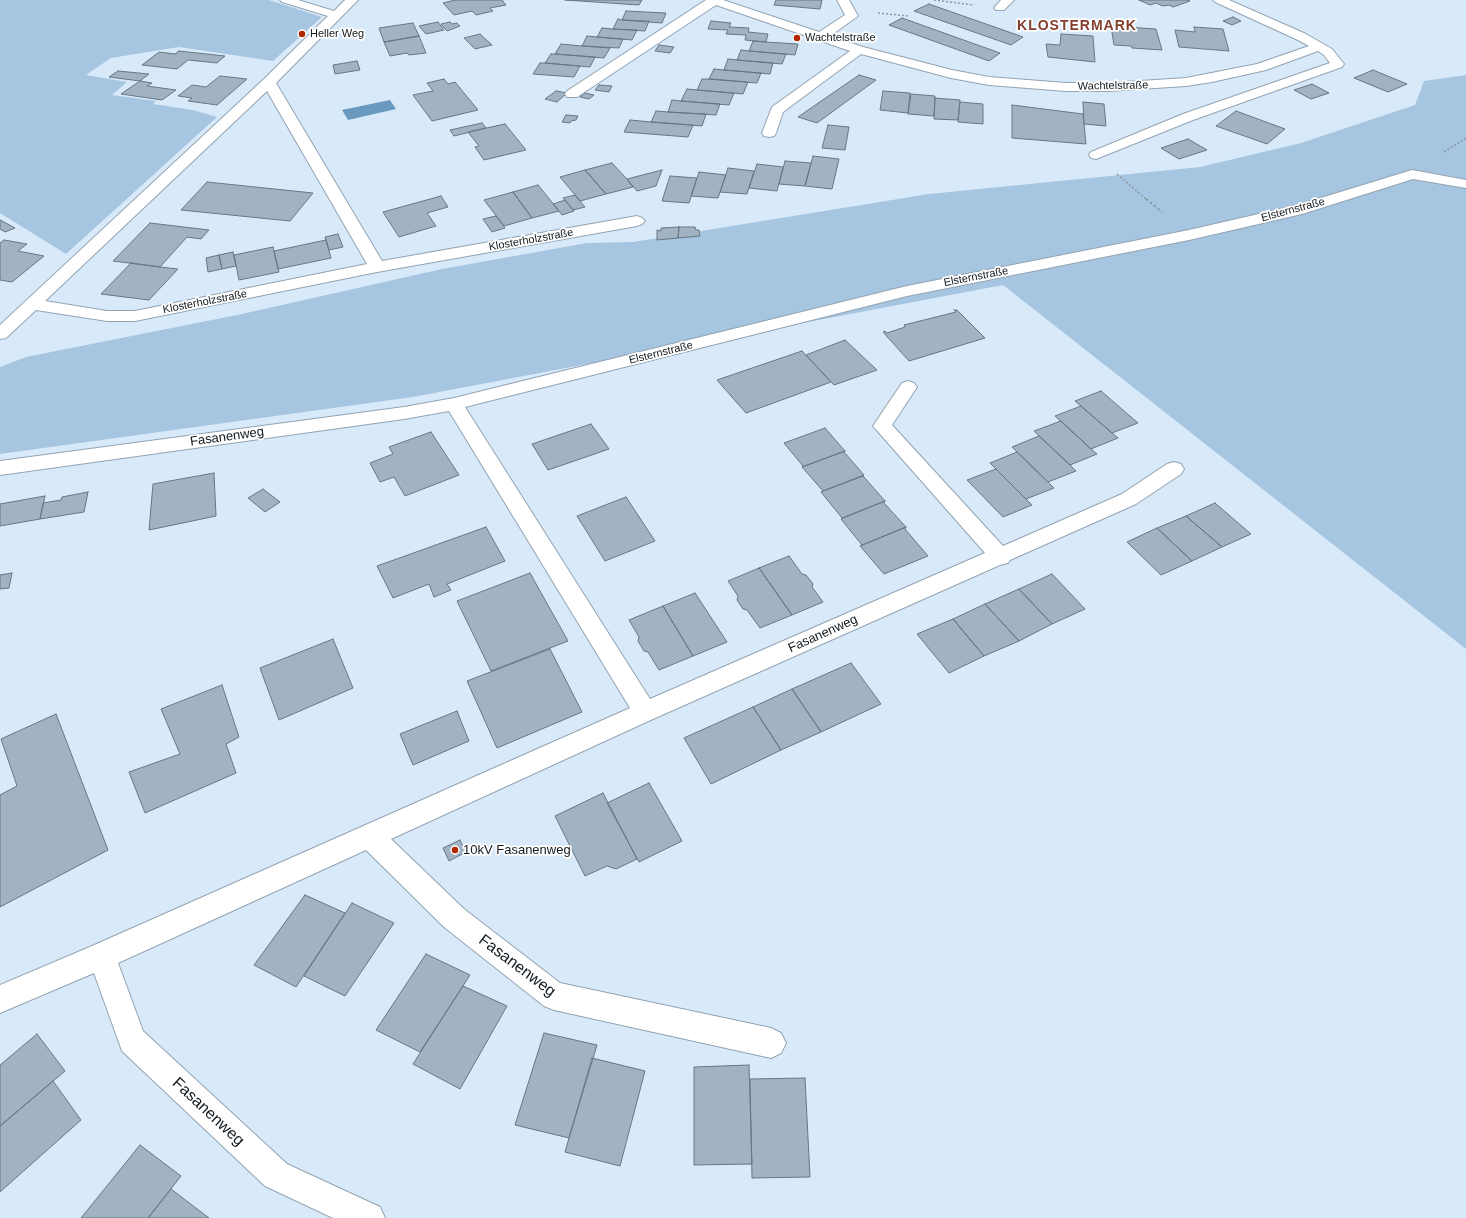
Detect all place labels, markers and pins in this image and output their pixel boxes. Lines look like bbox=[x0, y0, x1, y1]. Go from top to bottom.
place label: Heller Weg bbox=[310, 27, 364, 41]
marker: Heller Weg bbox=[297, 29, 307, 39]
place label: Wachtelstraße bbox=[805, 31, 876, 45]
marker: Wachtelstraße bbox=[792, 33, 802, 43]
place label: 10kV Fasanenweg bbox=[463, 842, 571, 858]
marker: 10kV Fasanenweg bbox=[450, 845, 460, 855]

